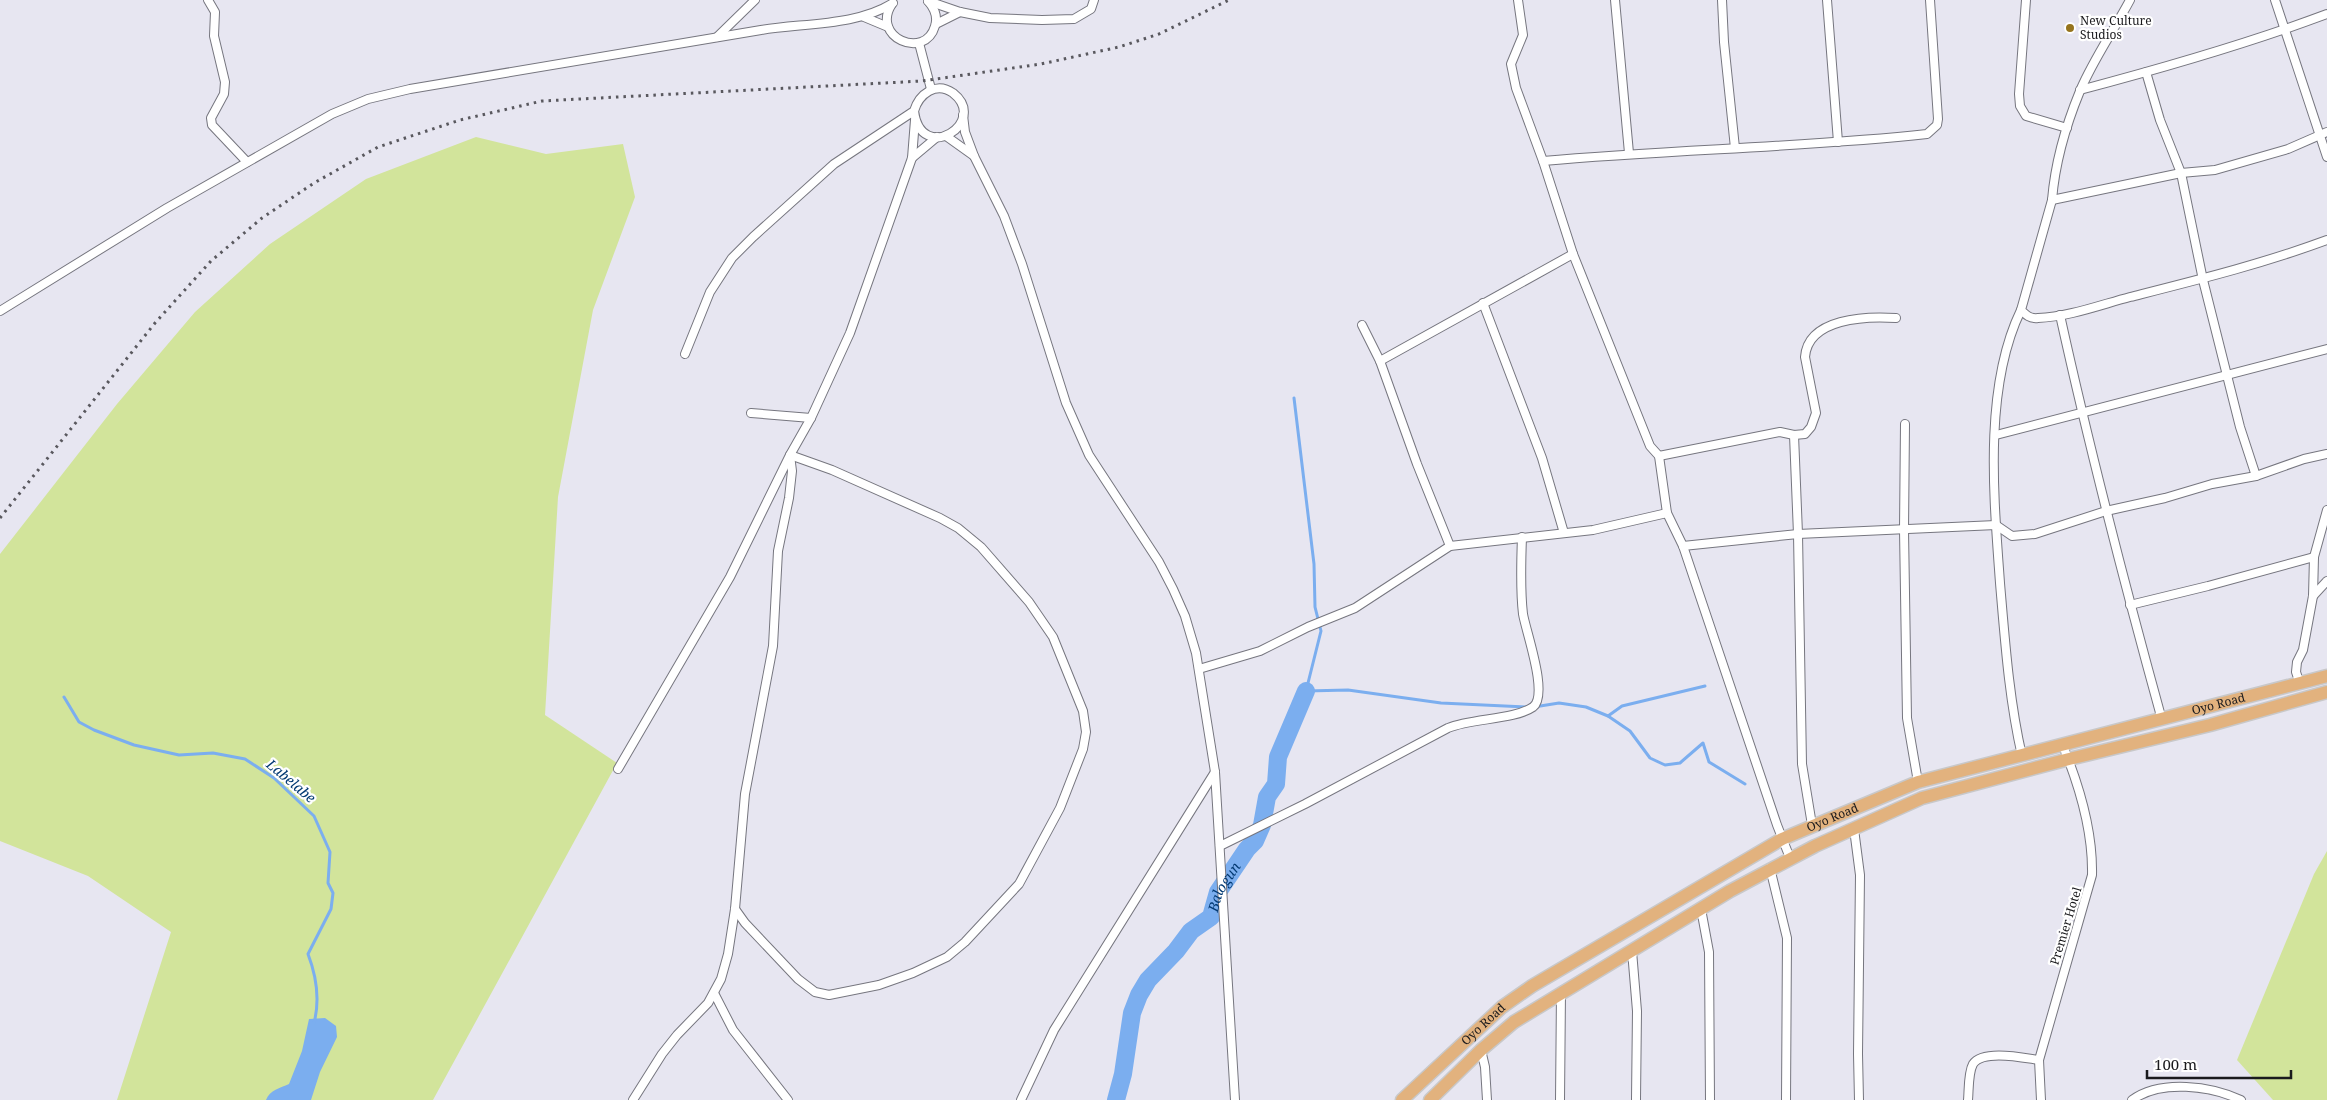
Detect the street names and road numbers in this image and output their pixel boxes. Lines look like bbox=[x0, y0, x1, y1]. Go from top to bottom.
street label: Oyo Road bbox=[2190, 688, 2248, 719]
street label: Oyo Road bbox=[1804, 799, 1861, 836]
street label: Premier Hotel bbox=[2046, 885, 2085, 967]
street label: Oyo Road bbox=[1457, 999, 1509, 1049]

